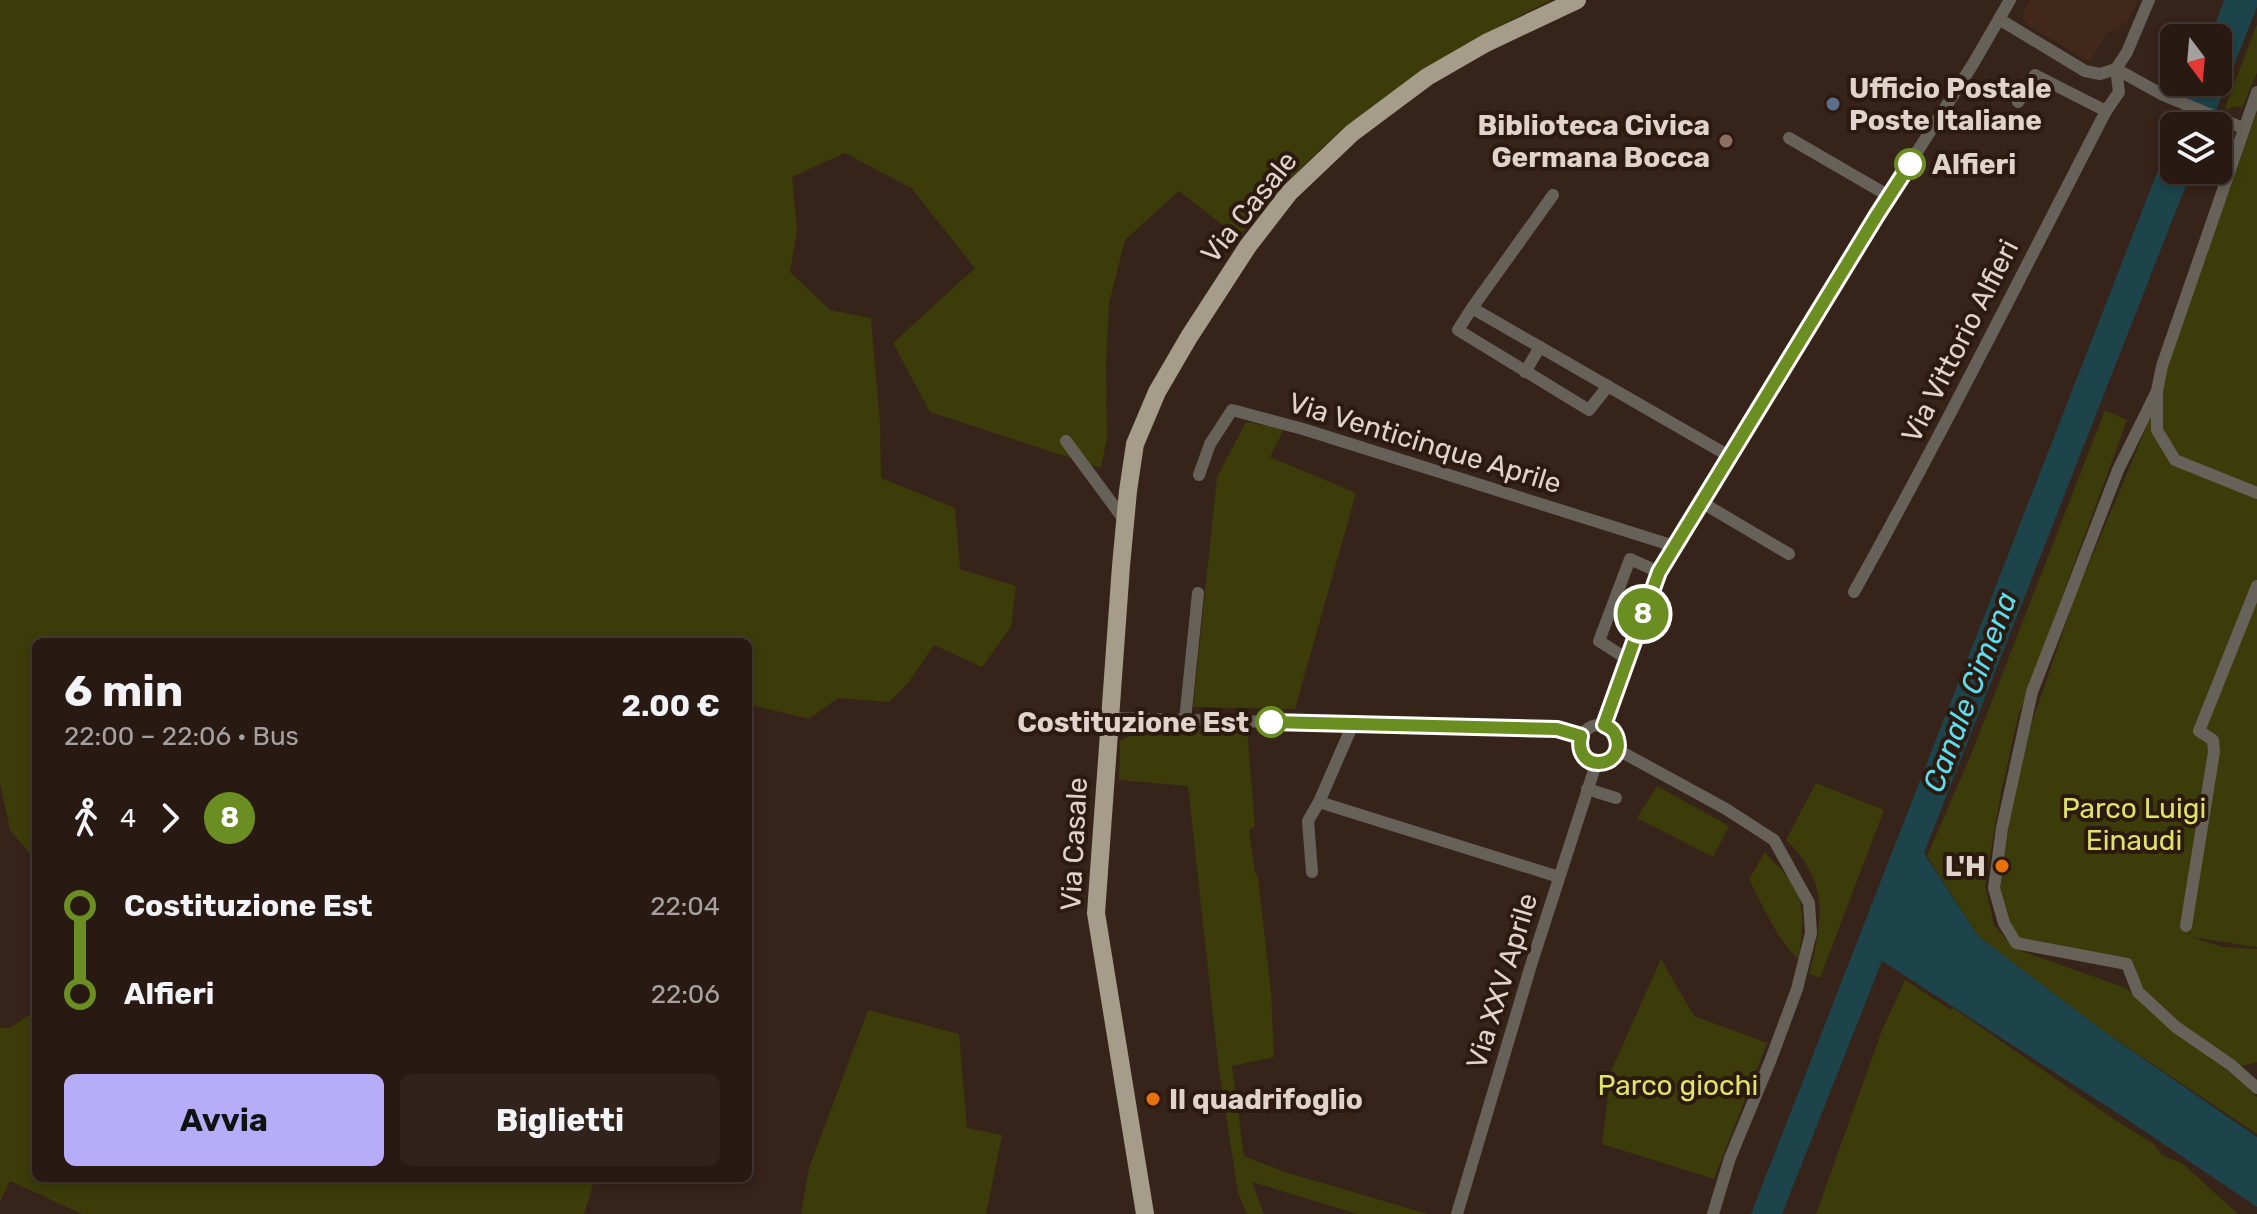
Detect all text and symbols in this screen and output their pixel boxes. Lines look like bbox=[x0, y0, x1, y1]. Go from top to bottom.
north arrow bbox=[2160, 24, 2232, 96]
map controls bbox=[2160, 24, 2232, 184]
place label: Ufficio Postale Poste Italiane bbox=[1849, 72, 2052, 137]
marker: Ufficio Postale Poste Italiane bbox=[1824, 95, 1842, 113]
place label: Biblioteca Civica Germana Bocca bbox=[1477, 109, 1710, 174]
button: layers bbox=[2160, 112, 2232, 184]
marker: Biblioteca Civica Germana Bocca bbox=[1717, 132, 1735, 150]
street label: Via Casale bbox=[1194, 145, 1304, 269]
place label: Alfieri bbox=[1932, 148, 2016, 181]
marker: Alfieri bbox=[1895, 149, 1925, 179]
street label: Via Vittorio Alfieri bbox=[1895, 234, 2025, 448]
street label: Via Venticinque Aprile bbox=[1285, 386, 1565, 500]
water label: Canale Cimena bbox=[1915, 587, 2025, 797]
line badge: 8 bbox=[1617, 588, 1669, 640]
text: 8 bbox=[1634, 597, 1652, 630]
text: 6 min bbox=[64, 665, 183, 717]
text: 2.00 € bbox=[621, 688, 720, 724]
place label: Costituzione Est bbox=[1017, 706, 1249, 739]
marker: Costituzione Est bbox=[1256, 707, 1286, 737]
text: 22:00 – 22:06 · Bus bbox=[64, 721, 299, 752]
street label: Via Casale bbox=[1054, 776, 1094, 912]
park label: Parco Luigi Einaudi bbox=[2062, 792, 2206, 857]
icon: walk bbox=[64, 796, 108, 840]
icon: forward bbox=[148, 796, 192, 840]
text: 8 bbox=[220, 801, 239, 834]
text: 4 bbox=[120, 803, 136, 834]
place label: L'H bbox=[1945, 850, 1986, 883]
marker: L'H bbox=[1993, 857, 2011, 875]
text: Costituzione Est bbox=[124, 888, 372, 924]
street label: Via XXV Aprile bbox=[1460, 889, 1544, 1073]
text: 22:04 bbox=[650, 891, 720, 922]
text: Alfieri bbox=[124, 976, 214, 1012]
text: 22:06 bbox=[651, 979, 720, 1010]
park label: Parco giochi bbox=[1598, 1069, 1758, 1102]
button: Avvia bbox=[64, 1074, 384, 1166]
button: Biglietti bbox=[400, 1074, 720, 1166]
place label: Il quadrifoglio bbox=[1169, 1083, 1363, 1116]
marker: Il quadrifoglio bbox=[1144, 1090, 1162, 1108]

